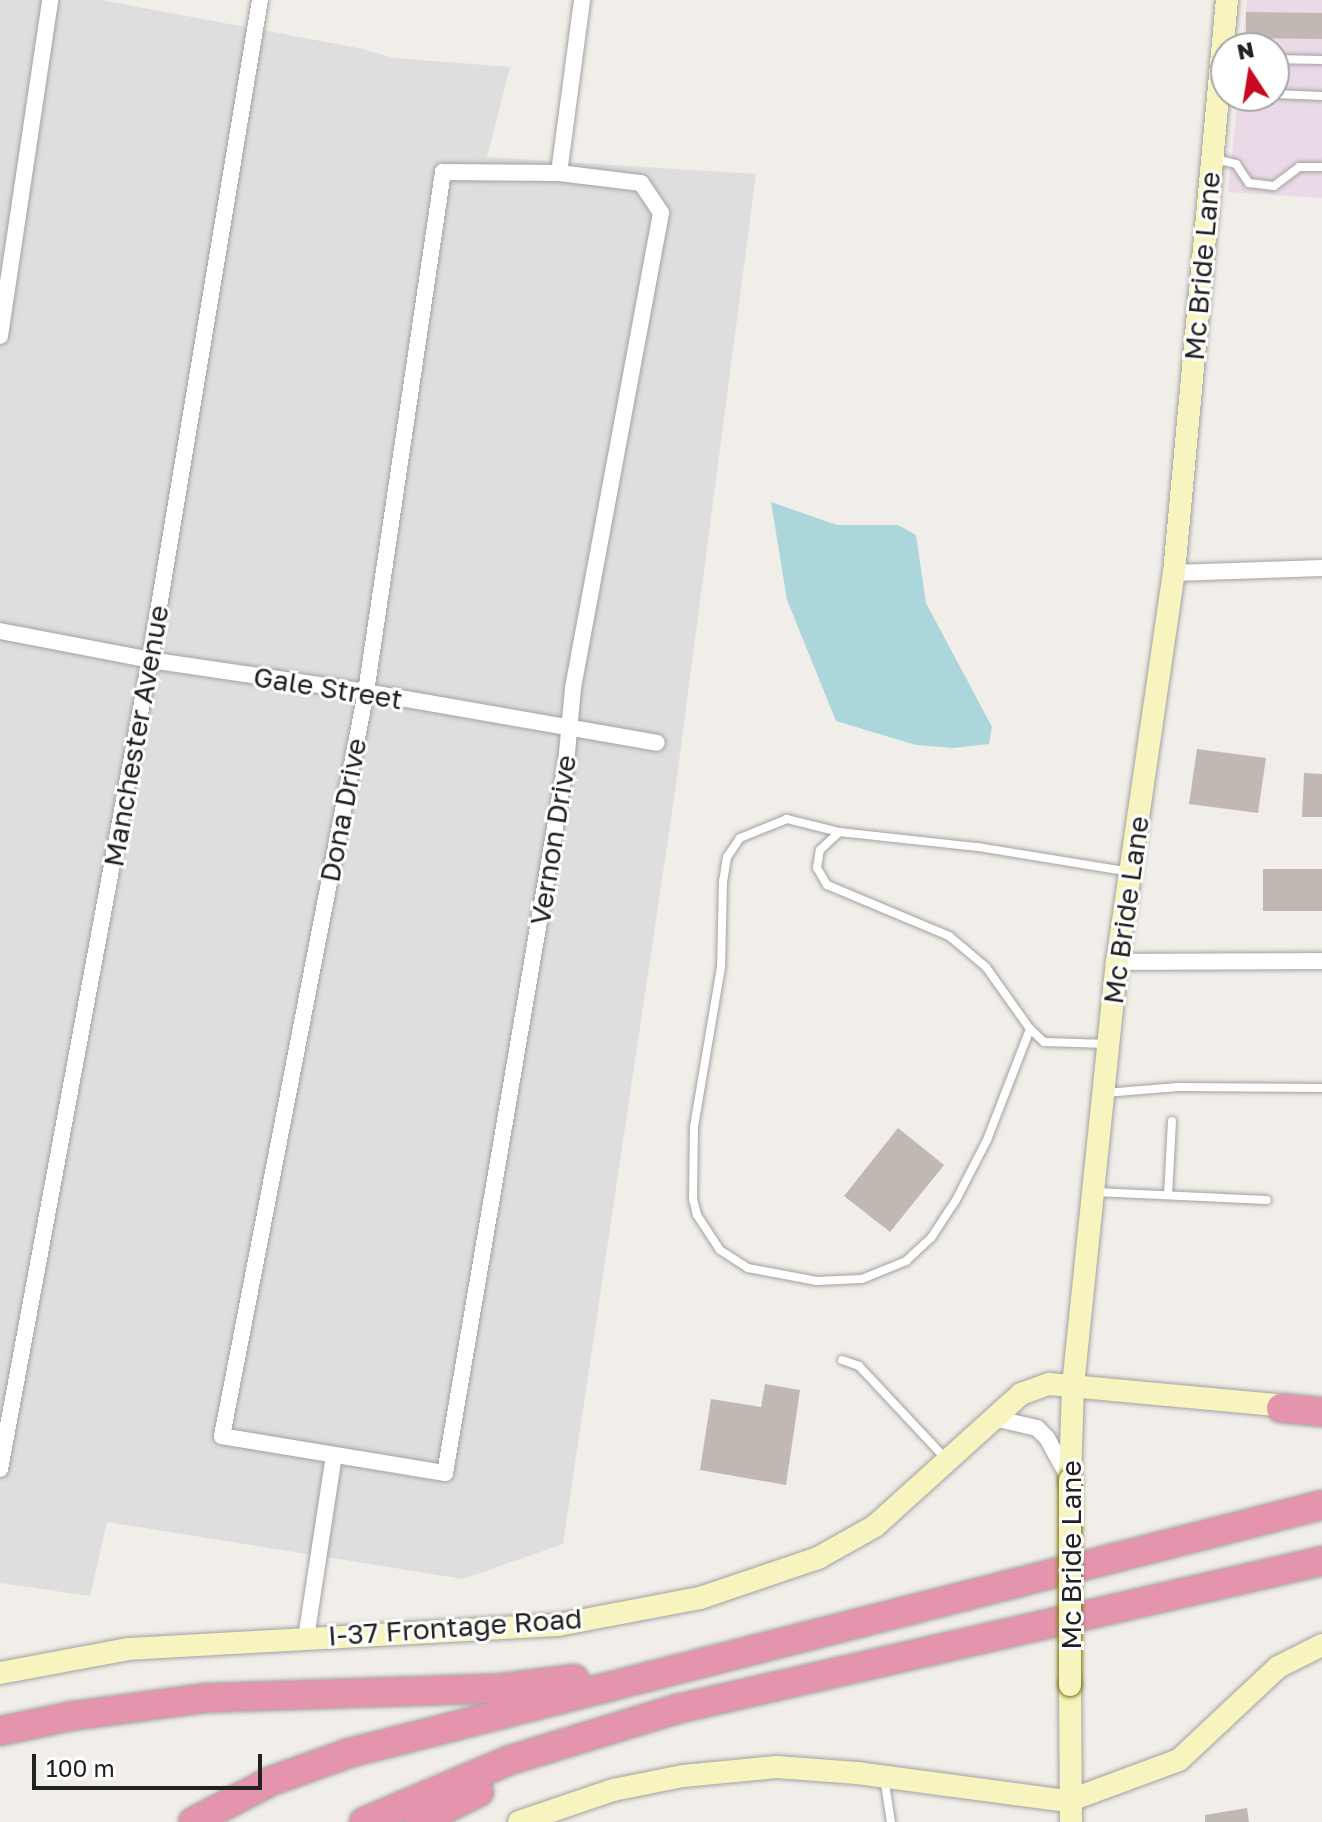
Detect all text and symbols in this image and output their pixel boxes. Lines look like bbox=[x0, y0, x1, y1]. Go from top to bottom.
north arrow bbox=[1210, 32, 1290, 112]
text: N bbox=[1234, 35, 1256, 65]
street label: Mc Bride Lane bbox=[1177, 170, 1227, 362]
street label: Manchester Avenue bbox=[96, 603, 176, 869]
street label: Gale Street bbox=[251, 660, 405, 716]
street label: Dona Drive bbox=[313, 735, 373, 885]
street label: Vernon Drive bbox=[523, 752, 583, 928]
street label: Mc Bride Lane bbox=[1096, 814, 1156, 1006]
street label: Mc Bride Lane bbox=[1054, 1460, 1088, 1650]
street label: I-37 Frontage Road bbox=[327, 1601, 583, 1653]
scale bar bbox=[36, 1738, 266, 1788]
text: 100 m bbox=[46, 1753, 115, 1782]

